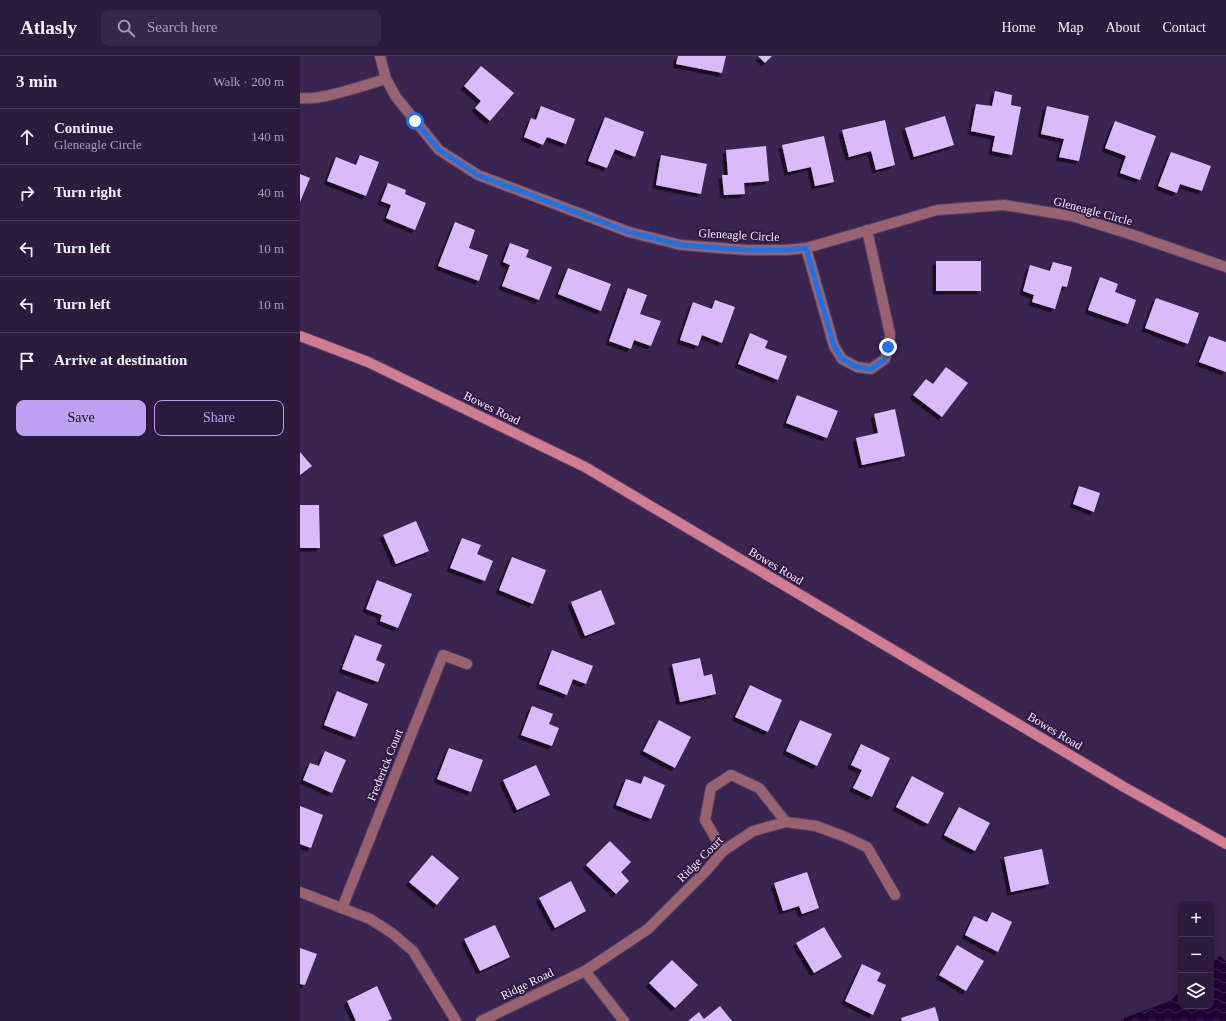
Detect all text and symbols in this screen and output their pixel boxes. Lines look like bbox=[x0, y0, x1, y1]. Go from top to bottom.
search box bbox=[101, 10, 381, 46]
text: Atlasly bbox=[20, 17, 77, 38]
icon: search bbox=[115, 17, 137, 39]
text: Search here bbox=[147, 19, 217, 35]
text: Home bbox=[1002, 20, 1036, 35]
text: Map bbox=[1058, 20, 1083, 35]
text: About bbox=[1105, 20, 1140, 35]
text: Contact bbox=[1162, 20, 1206, 35]
text: 3 min bbox=[16, 72, 57, 91]
text: Walk · 200 m bbox=[213, 74, 284, 89]
route start bbox=[406, 112, 424, 130]
text: Continue bbox=[54, 120, 113, 136]
icon: ahead bbox=[16, 126, 38, 148]
text: 140 m bbox=[251, 129, 284, 144]
text: Gleneagle Circle bbox=[54, 137, 142, 152]
icon: right bbox=[16, 182, 38, 204]
text: Turn right bbox=[54, 184, 121, 200]
text: 40 m bbox=[258, 185, 284, 200]
street label: Gleneagle Circle bbox=[1052, 194, 1134, 228]
street label: Gleneagle Circle bbox=[698, 226, 780, 244]
icon: left bbox=[16, 238, 38, 260]
text: Turn left bbox=[54, 240, 111, 256]
text: 10 m bbox=[258, 241, 284, 256]
icon: left bbox=[16, 294, 38, 316]
text: Turn left bbox=[54, 296, 111, 312]
text: 10 m bbox=[258, 297, 284, 312]
route end bbox=[879, 338, 897, 356]
icon: arrive bbox=[16, 350, 38, 372]
text: Arrive at destination bbox=[54, 352, 187, 368]
street label: Bowes Road bbox=[462, 388, 522, 428]
button: Save bbox=[16, 400, 146, 436]
button: Share bbox=[154, 400, 284, 436]
street label: Bowes Road bbox=[746, 544, 806, 588]
street label: Bowes Road bbox=[1025, 709, 1085, 753]
street label: Frederick Court bbox=[364, 726, 406, 803]
street label: Ridge Court bbox=[674, 833, 726, 885]
map controls bbox=[1178, 901, 1214, 1009]
button: + bbox=[1178, 901, 1214, 937]
button: − bbox=[1178, 937, 1214, 973]
street label: Ridge Road bbox=[498, 965, 556, 1003]
button: layers bbox=[1178, 973, 1214, 1009]

